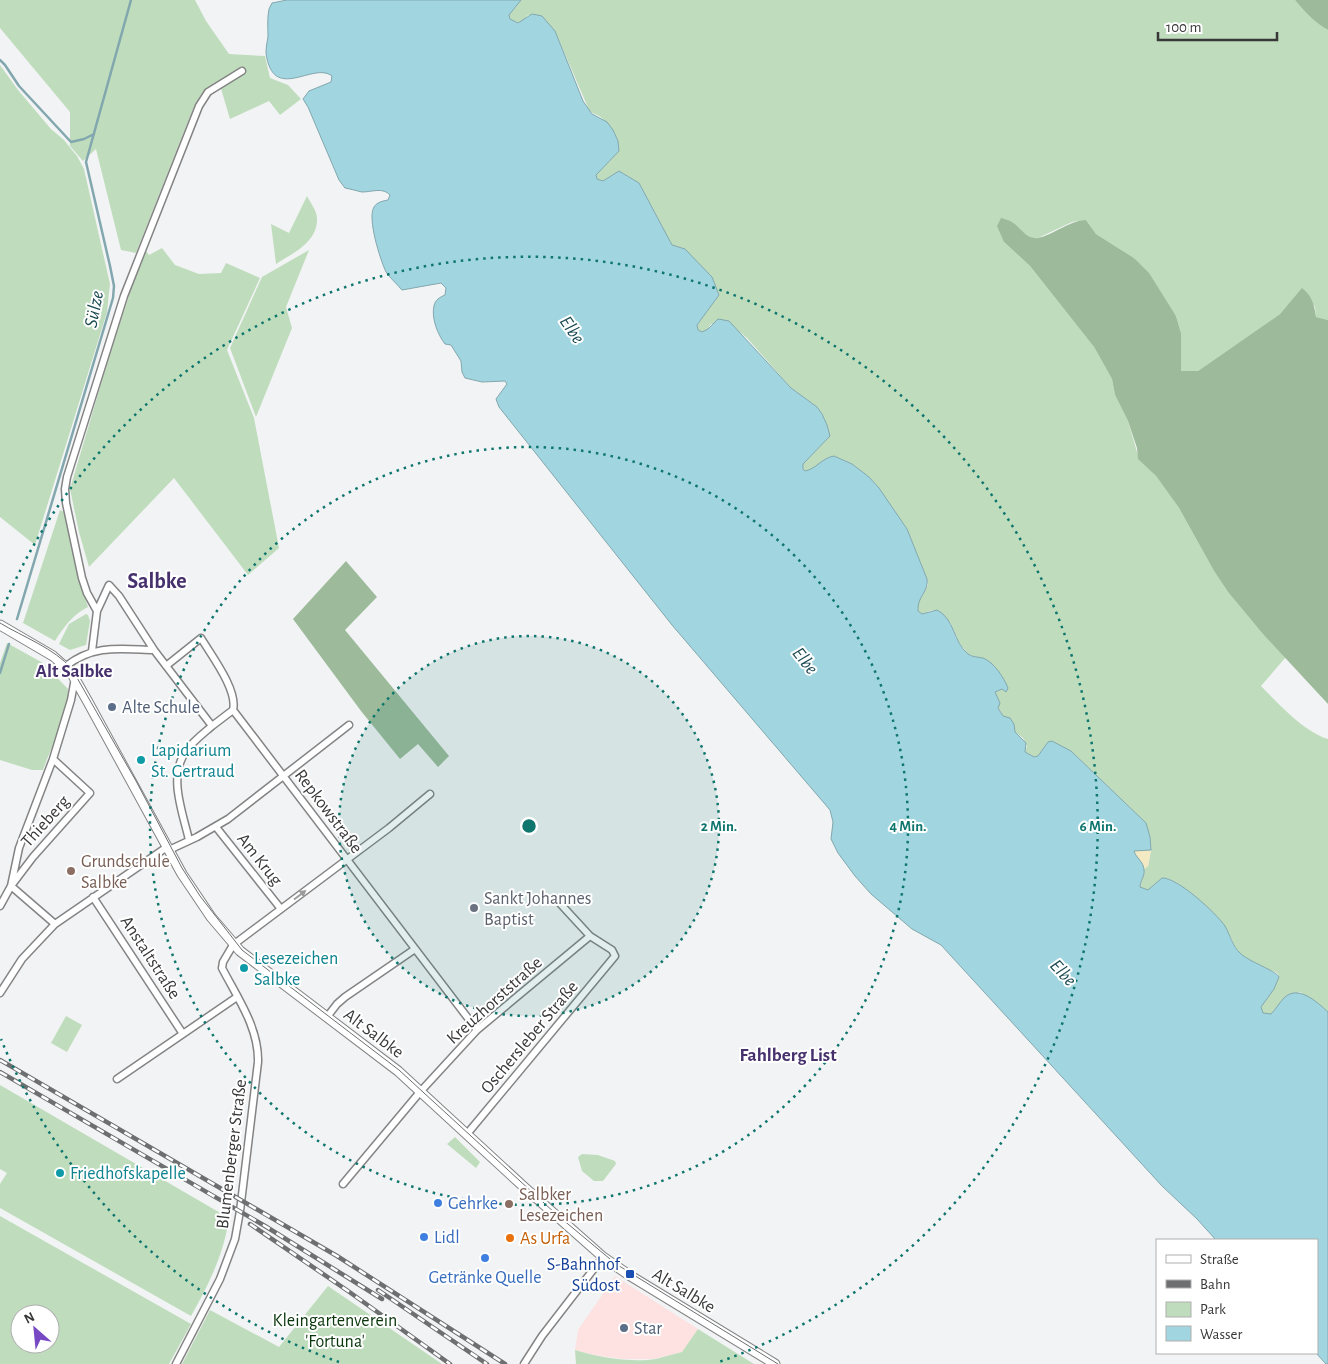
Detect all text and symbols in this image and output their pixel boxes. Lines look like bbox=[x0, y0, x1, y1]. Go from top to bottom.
scale bar bbox=[1158, 10, 1277, 42]
text: 100 m bbox=[1166, 20, 1201, 35]
water label: Sülze bbox=[82, 289, 107, 329]
water label: Elbe bbox=[556, 313, 588, 347]
district label: Salbke bbox=[127, 570, 187, 592]
water label: Elbe bbox=[788, 644, 821, 678]
district label: Alt Salbke bbox=[35, 662, 113, 681]
place label: Alte Schule bbox=[122, 699, 200, 717]
marker: Alte Schule bbox=[106, 701, 118, 713]
place label: Lapidarium St. Gertraud bbox=[151, 742, 235, 781]
marker: Lapidarium St. Gertraud bbox=[135, 754, 147, 766]
street label: Repkowstraße bbox=[291, 766, 365, 857]
street label: Thieberg bbox=[18, 792, 74, 851]
centre of rings bbox=[520, 817, 538, 835]
text: 2 Min. bbox=[701, 819, 737, 834]
text: 4 Min. bbox=[889, 819, 927, 834]
text: 6 Min. bbox=[1080, 819, 1116, 834]
street label: Am Krug bbox=[233, 830, 285, 889]
place label: Grundschule Salbke bbox=[81, 853, 170, 892]
marker: Grundschule Salbke bbox=[65, 865, 77, 877]
one-way arrow bbox=[293, 890, 307, 900]
place label: Sankt Johannes Baptist bbox=[484, 890, 591, 929]
marker: Sankt Johannes Baptist bbox=[468, 902, 480, 914]
street label: Anstaltstraße bbox=[117, 913, 184, 1002]
place label: Lesezeichen Salbke bbox=[254, 950, 338, 989]
street label: Kreuzhorststraße bbox=[444, 953, 546, 1048]
water label: Elbe bbox=[1046, 956, 1080, 990]
marker: Lesezeichen Salbke bbox=[238, 962, 250, 974]
street label: Oschersleber Straße bbox=[478, 978, 582, 1097]
street label: Alt Salbke bbox=[340, 1006, 407, 1062]
district label: Fahlberg List bbox=[739, 1046, 837, 1065]
street label: Blumenberger Straße bbox=[214, 1078, 250, 1230]
place label: Friedhofskapelle bbox=[70, 1165, 186, 1183]
marker: Friedhofskapelle bbox=[54, 1167, 66, 1179]
place label: Salbker Lesezeichen bbox=[519, 1186, 603, 1225]
place label: Gehrke bbox=[448, 1195, 498, 1213]
marker: Gehrke bbox=[432, 1197, 444, 1209]
marker: Salbker Lesezeichen bbox=[503, 1198, 515, 1210]
place label: Lidl bbox=[434, 1229, 460, 1247]
place label: As Urfa bbox=[520, 1230, 570, 1248]
marker: Lidl bbox=[418, 1231, 430, 1243]
marker: As Urfa bbox=[504, 1232, 516, 1244]
legend bbox=[1156, 1239, 1318, 1354]
marker: Getränke Quelle bbox=[479, 1252, 491, 1264]
text: Straße bbox=[1200, 1252, 1239, 1267]
place label: S-Bahnhof Südost bbox=[547, 1256, 622, 1295]
street label: Alt Salbke bbox=[649, 1265, 718, 1317]
marker: S-Bahnhof Südost bbox=[624, 1268, 636, 1280]
place label: Getränke Quelle bbox=[429, 1269, 541, 1287]
text: Bahn bbox=[1200, 1277, 1230, 1292]
text: Park bbox=[1200, 1302, 1226, 1317]
north arrow bbox=[10, 1304, 60, 1354]
text: N bbox=[22, 1310, 37, 1327]
park label: Kleingartenverein 'Fortuna' bbox=[273, 1312, 397, 1351]
place label: Star bbox=[634, 1320, 662, 1338]
marker: Star bbox=[618, 1322, 630, 1334]
text: Wasser bbox=[1200, 1327, 1243, 1342]

